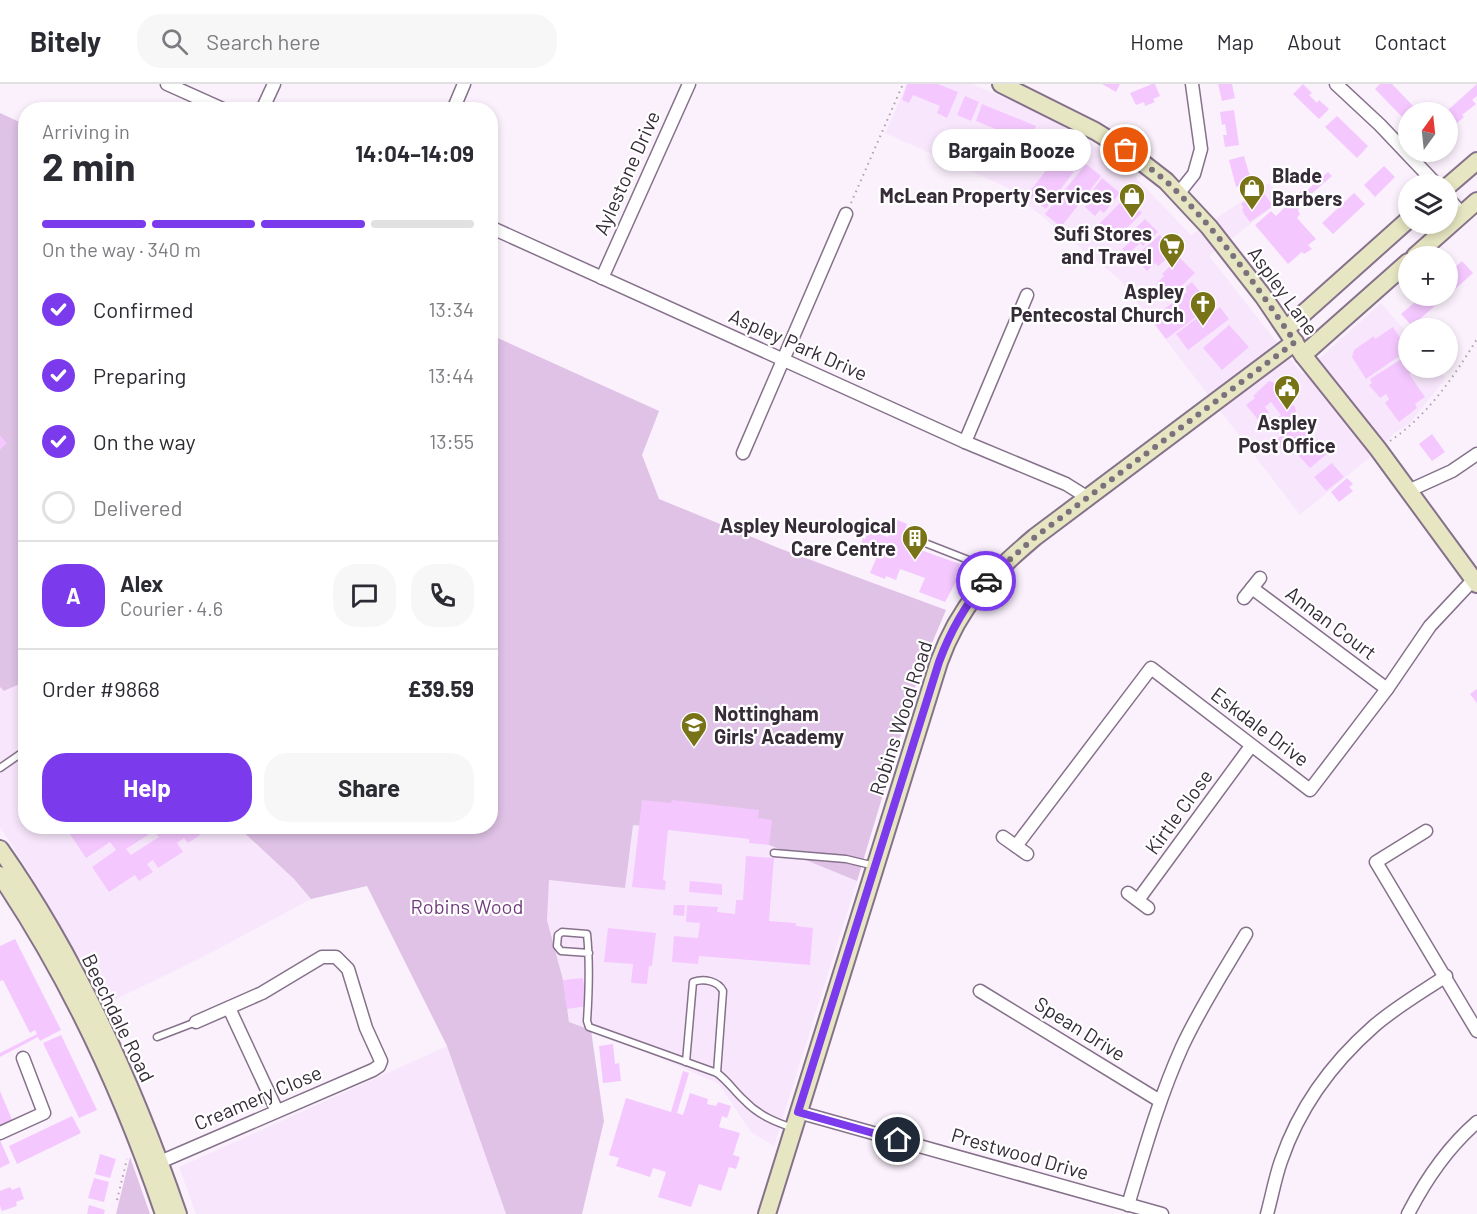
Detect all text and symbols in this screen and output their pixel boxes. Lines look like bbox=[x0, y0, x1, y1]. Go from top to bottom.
search box bbox=[137, 14, 557, 68]
text: Bitely bbox=[30, 24, 101, 58]
icon: search bbox=[158, 25, 191, 58]
text: Search here bbox=[206, 28, 321, 54]
text: Home bbox=[1130, 29, 1184, 54]
text: Map bbox=[1217, 29, 1254, 54]
text: About bbox=[1287, 29, 1342, 54]
text: Contact bbox=[1375, 29, 1447, 54]
north arrow bbox=[1398, 102, 1458, 162]
map controls bbox=[1398, 102, 1458, 378]
street label: Aylestone Drive bbox=[588, 107, 664, 238]
text: Arriving in bbox=[42, 119, 130, 143]
pin bbox=[1100, 124, 1151, 175]
callout: Bargain Booze bbox=[931, 129, 1090, 171]
icon: bag bbox=[1109, 133, 1142, 166]
text: Bargain Booze bbox=[948, 138, 1075, 162]
text: 14:04–14:09 bbox=[355, 140, 474, 166]
text: 2 min bbox=[42, 142, 135, 189]
place label: Blade Barbers bbox=[1272, 163, 1342, 210]
shop icon: Blade Barbers bbox=[1237, 173, 1267, 211]
button: layers bbox=[1398, 174, 1458, 234]
shop icon: McLean Property Services bbox=[1117, 181, 1147, 219]
place label: McLean Property Services bbox=[879, 183, 1112, 207]
place label: Sufi Stores and Travel bbox=[1054, 221, 1152, 268]
supermarket icon: Sufi Stores and Travel bbox=[1157, 231, 1187, 269]
text: On the way · 340 m bbox=[42, 237, 201, 261]
street label: Aspley Lane bbox=[1244, 241, 1324, 339]
button: + bbox=[1398, 246, 1458, 306]
place label: Aspley Pentecostal Church bbox=[1011, 279, 1184, 326]
church icon: Aspley Pentecostal Church bbox=[1188, 289, 1218, 327]
icon: check bbox=[42, 293, 75, 326]
text: Confirmed bbox=[93, 296, 193, 322]
text: 13:34 bbox=[429, 297, 474, 321]
street label: Aspley Park Drive bbox=[726, 303, 871, 385]
button: − bbox=[1398, 318, 1458, 378]
icon: check bbox=[42, 359, 75, 392]
text: Preparing bbox=[93, 362, 186, 388]
text: 13:44 bbox=[428, 363, 474, 387]
public building icon: Aspley Post Office bbox=[1272, 373, 1302, 411]
place label: Aspley Post Office bbox=[1238, 410, 1336, 457]
icon: check bbox=[42, 425, 75, 458]
text: On the way bbox=[93, 428, 196, 454]
text: 13:55 bbox=[429, 429, 474, 453]
text: Delivered bbox=[93, 494, 182, 520]
place label: Aspley Neurological Care Centre bbox=[720, 513, 896, 560]
building icon: Aspley Neurological Care Centre bbox=[900, 523, 930, 561]
courier bbox=[956, 551, 1016, 611]
button: chat bbox=[333, 564, 396, 627]
button: phone bbox=[411, 564, 474, 627]
icon: car bbox=[970, 565, 1003, 598]
text: Alex bbox=[120, 570, 163, 596]
street label: Annan Court bbox=[1282, 580, 1382, 664]
text: A bbox=[66, 582, 81, 608]
text: Courier · 4.6 bbox=[120, 596, 223, 620]
street label: Robins Wood Road bbox=[864, 637, 936, 798]
text: Order #9868 bbox=[42, 675, 160, 701]
text: £39.59 bbox=[407, 675, 474, 701]
street label: Eskdale Drive bbox=[1207, 682, 1314, 771]
place label: Nottingham Girls' Academy bbox=[714, 701, 844, 748]
school or university icon: Nottingham Girls' Academy bbox=[679, 710, 709, 748]
button: Help bbox=[42, 753, 252, 822]
button: Share bbox=[264, 753, 474, 822]
street label: Kirtle Close bbox=[1139, 764, 1217, 859]
park label: Robins Wood bbox=[411, 894, 523, 918]
street label: Beechdale Road bbox=[78, 950, 160, 1086]
street label: Spean Drive bbox=[1031, 991, 1130, 1066]
street label: Creamery Close bbox=[190, 1059, 325, 1135]
pin bbox=[872, 1114, 923, 1165]
street label: Prestwood Drive bbox=[949, 1122, 1092, 1184]
icon: home bbox=[881, 1123, 914, 1156]

